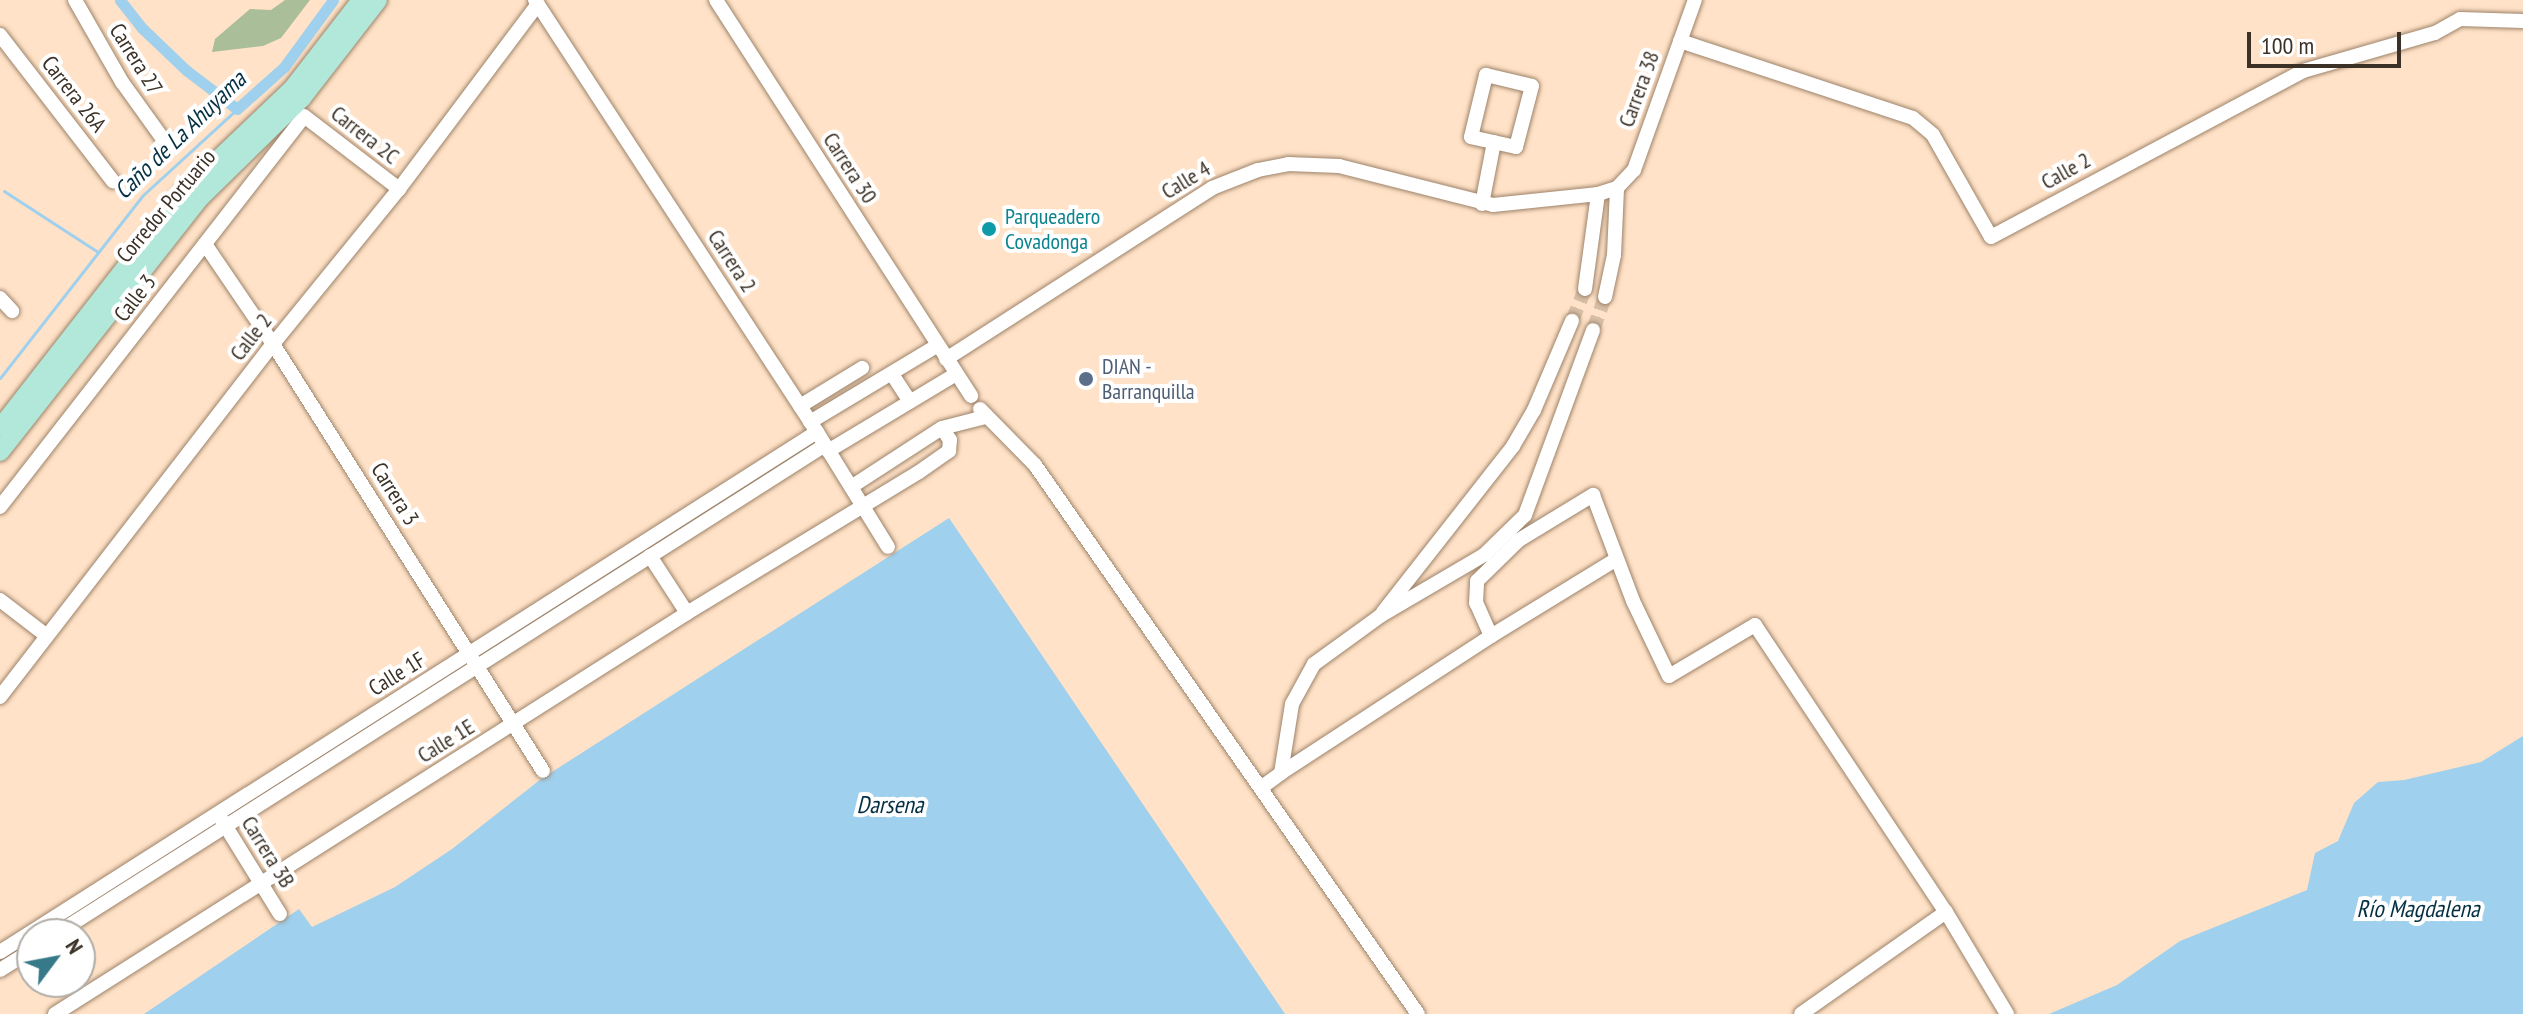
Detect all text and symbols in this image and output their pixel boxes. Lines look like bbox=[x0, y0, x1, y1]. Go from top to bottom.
scale bar bbox=[2251, 16, 2405, 66]
street label: Carrera 27 bbox=[104, 18, 168, 100]
text: 100 m bbox=[2261, 30, 2314, 61]
street label: Carrera 38 bbox=[1613, 47, 1665, 131]
street label: Carrera 26A bbox=[36, 51, 112, 137]
water label: Caño de La Ahuyama bbox=[108, 65, 252, 205]
street label: Carrera 2C bbox=[326, 100, 404, 170]
street label: Carrera 30 bbox=[817, 128, 883, 208]
street label: Corredor Portuario bbox=[111, 144, 221, 268]
street label: Calle 2 bbox=[2037, 147, 2095, 195]
street label: Calle 4 bbox=[1157, 155, 1215, 205]
place label: Parqueadero Covadonga bbox=[1005, 203, 1100, 254]
marker: Parqueadero Covadonga bbox=[980, 220, 998, 238]
street label: Carrera 2 bbox=[702, 225, 762, 297]
street label: Calle 3 bbox=[108, 269, 162, 327]
street label: Calle 2 bbox=[224, 308, 278, 366]
place label: DIAN - Barranquilla bbox=[1102, 353, 1195, 404]
marker: DIAN - Barranquilla bbox=[1077, 370, 1095, 388]
street label: Carrera 3 bbox=[365, 458, 425, 530]
street label: Calle 1F bbox=[364, 646, 430, 702]
street label: Calle 1E bbox=[413, 713, 479, 769]
water label: Darsena bbox=[857, 791, 923, 819]
street label: Carrera 3B bbox=[236, 811, 300, 893]
water label: Río Magdalena bbox=[2356, 895, 2480, 923]
north arrow bbox=[16, 918, 96, 998]
text: N bbox=[60, 934, 90, 959]

